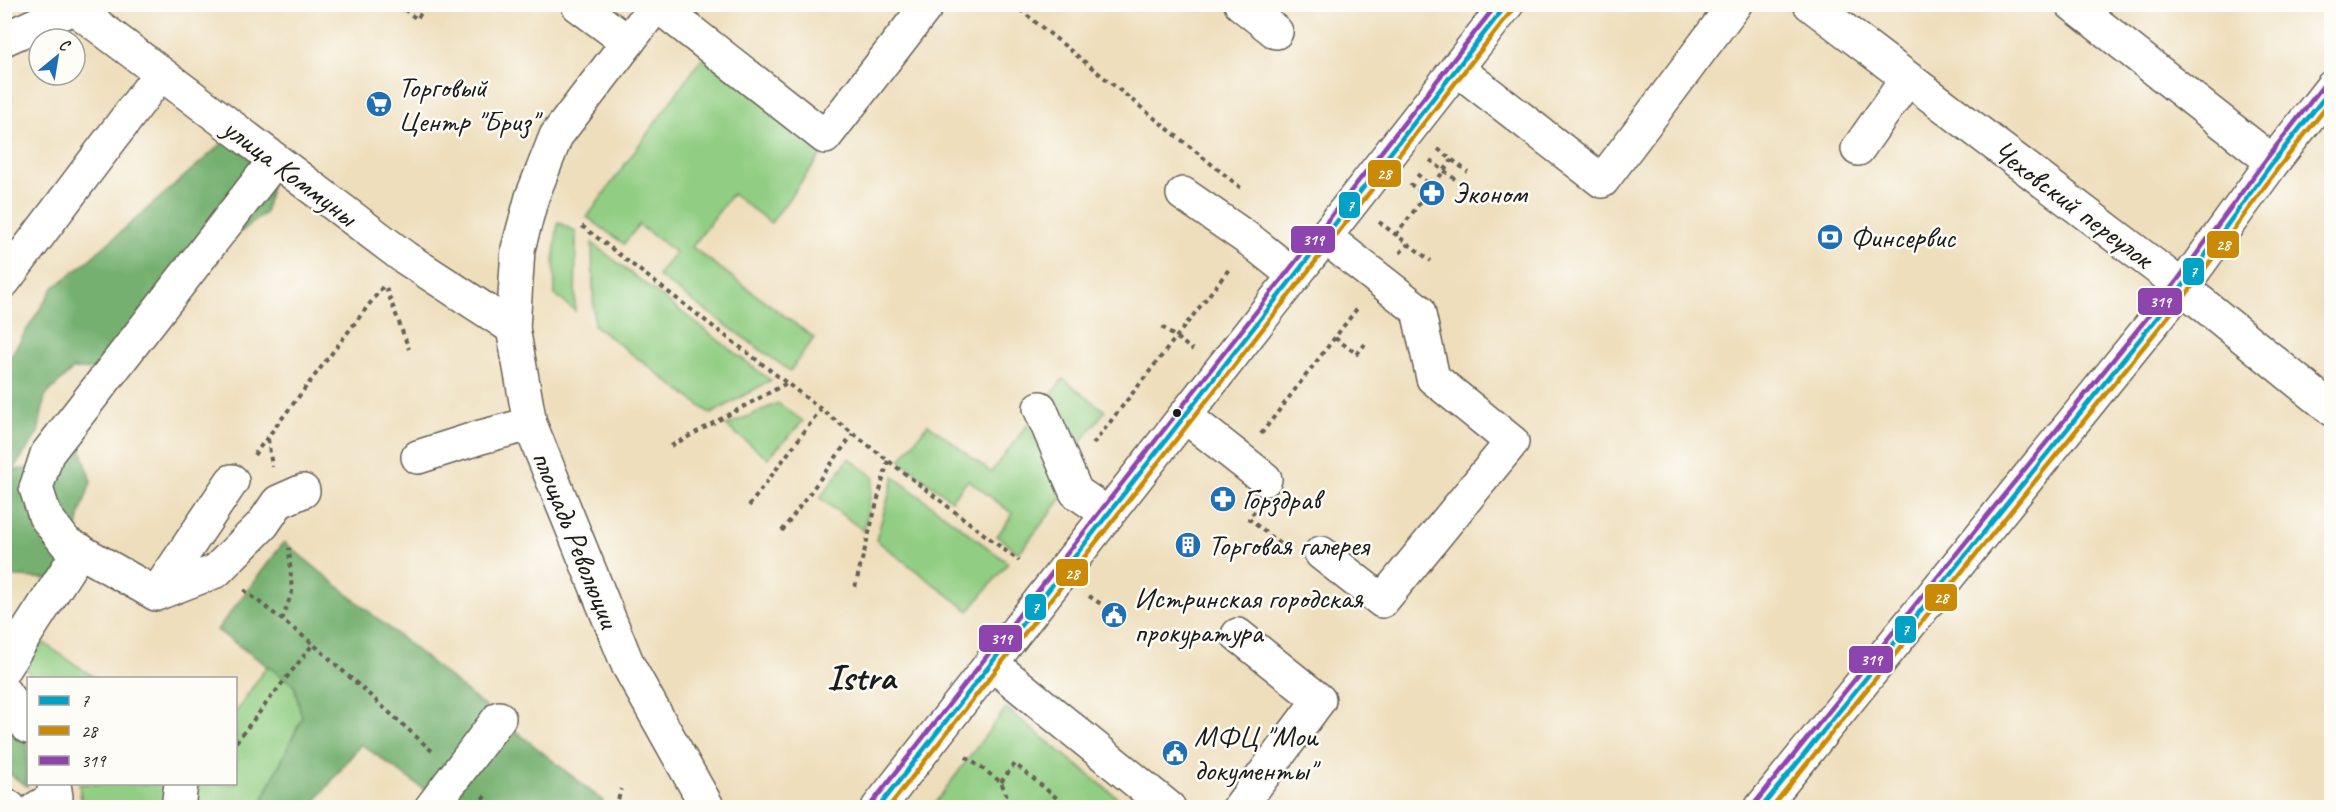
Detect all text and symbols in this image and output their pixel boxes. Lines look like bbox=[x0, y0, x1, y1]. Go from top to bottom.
north arrow bbox=[27, 27, 87, 87]
text: С bbox=[56, 34, 74, 57]
place label: Торговый Центр "Бриз" bbox=[398, 68, 543, 140]
supermarket icon: Торговый Центр "Бриз" bbox=[364, 89, 394, 119]
street label: улица Коммуны bbox=[214, 108, 366, 236]
street label: Чеховский переулок bbox=[1985, 131, 2163, 278]
line badge: 28 bbox=[1367, 159, 1402, 188]
text: 28 bbox=[1377, 164, 1393, 184]
place label: Эконом bbox=[1452, 174, 1529, 212]
pharmacy icon: Эконом bbox=[1417, 178, 1447, 208]
line badge: 7 bbox=[1338, 191, 1361, 219]
text: 7 bbox=[1346, 196, 1355, 216]
place label: Финсервис bbox=[1850, 218, 1956, 256]
bank icon: Финсервис bbox=[1815, 222, 1845, 252]
line badge: 319 bbox=[1290, 225, 1336, 254]
text: 319 bbox=[1302, 230, 1326, 250]
line badge: 28 bbox=[2206, 230, 2240, 259]
text: 28 bbox=[2216, 235, 2232, 255]
line badge: 7 bbox=[2182, 257, 2205, 286]
text: 7 bbox=[2189, 262, 2198, 282]
line badge: 319 bbox=[2137, 287, 2183, 316]
text: 319 bbox=[2149, 292, 2173, 312]
unlabelled marker bbox=[1171, 407, 1183, 419]
street label: площадь Революции bbox=[523, 445, 629, 635]
place label: Горздрав bbox=[1242, 480, 1325, 518]
pharmacy icon: Горздрав bbox=[1208, 484, 1238, 514]
place label: Торговая галерея bbox=[1208, 526, 1371, 564]
building icon: Торговая галерея bbox=[1173, 530, 1203, 560]
line badge: 28 bbox=[1055, 558, 1089, 587]
text: 28 bbox=[1065, 564, 1081, 584]
place label: Истринская городская прокуратура bbox=[1134, 579, 1364, 651]
line badge: 28 bbox=[1924, 583, 1958, 612]
text: 28 bbox=[1934, 588, 1950, 608]
line badge: 7 bbox=[1024, 593, 1047, 621]
text: 7 bbox=[1031, 598, 1040, 618]
public building icon: Истринская городская прокуратура bbox=[1099, 600, 1129, 630]
line badge: 7 bbox=[1894, 615, 1917, 644]
text: 7 bbox=[1901, 620, 1910, 640]
line badge: 319 bbox=[978, 624, 1023, 653]
text: 319 bbox=[990, 629, 1014, 649]
line badge: 319 bbox=[1848, 645, 1894, 674]
text: 319 bbox=[1860, 650, 1884, 670]
district label: Istra bbox=[827, 654, 898, 700]
legend bbox=[27, 677, 237, 785]
text: 7 bbox=[81, 690, 90, 712]
place label: МФЦ "Мои документы" bbox=[1194, 717, 1321, 789]
text: 28 bbox=[81, 720, 99, 742]
public building icon: МФЦ "Мои документы" bbox=[1160, 738, 1190, 768]
text: 319 bbox=[81, 750, 107, 772]

